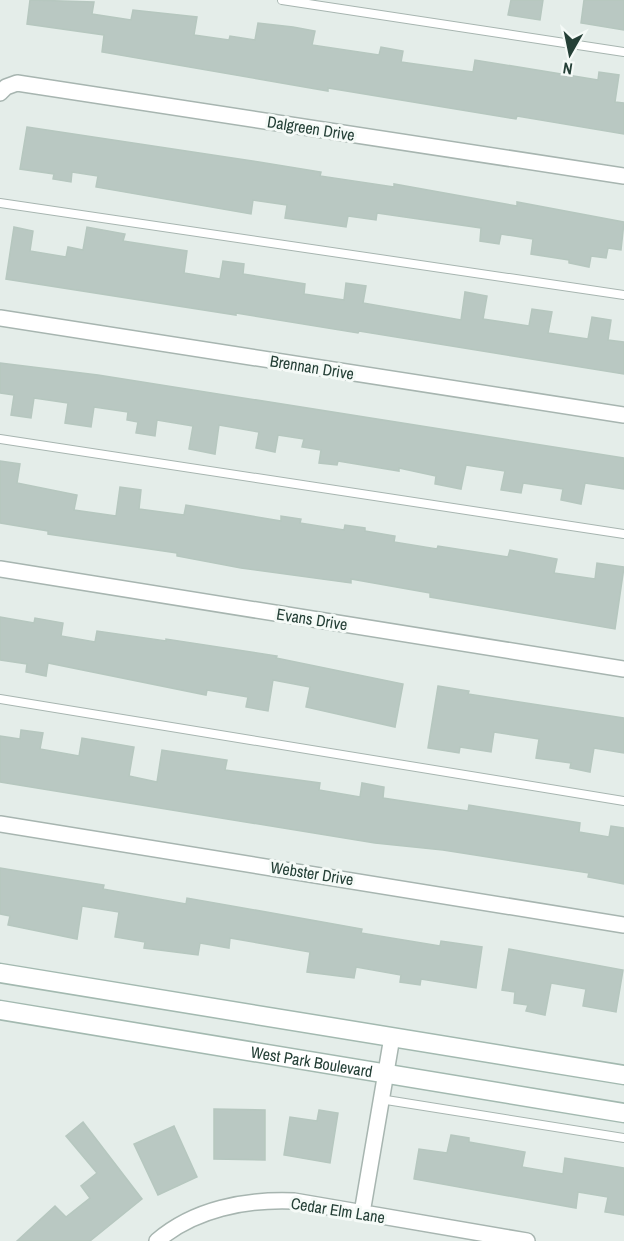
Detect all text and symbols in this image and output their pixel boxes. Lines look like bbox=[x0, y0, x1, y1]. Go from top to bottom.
north arrow bbox=[540, 24, 600, 84]
text: N bbox=[561, 57, 574, 80]
street label: Dalgreen Drive bbox=[266, 110, 356, 146]
street label: Brennan Drive bbox=[269, 350, 355, 384]
street label: Evans Drive bbox=[275, 603, 349, 635]
street label: Webster Drive bbox=[269, 856, 355, 890]
street label: West Park Boulevard bbox=[249, 1041, 374, 1082]
street label: Cedar Elm Lane bbox=[289, 1192, 387, 1228]

